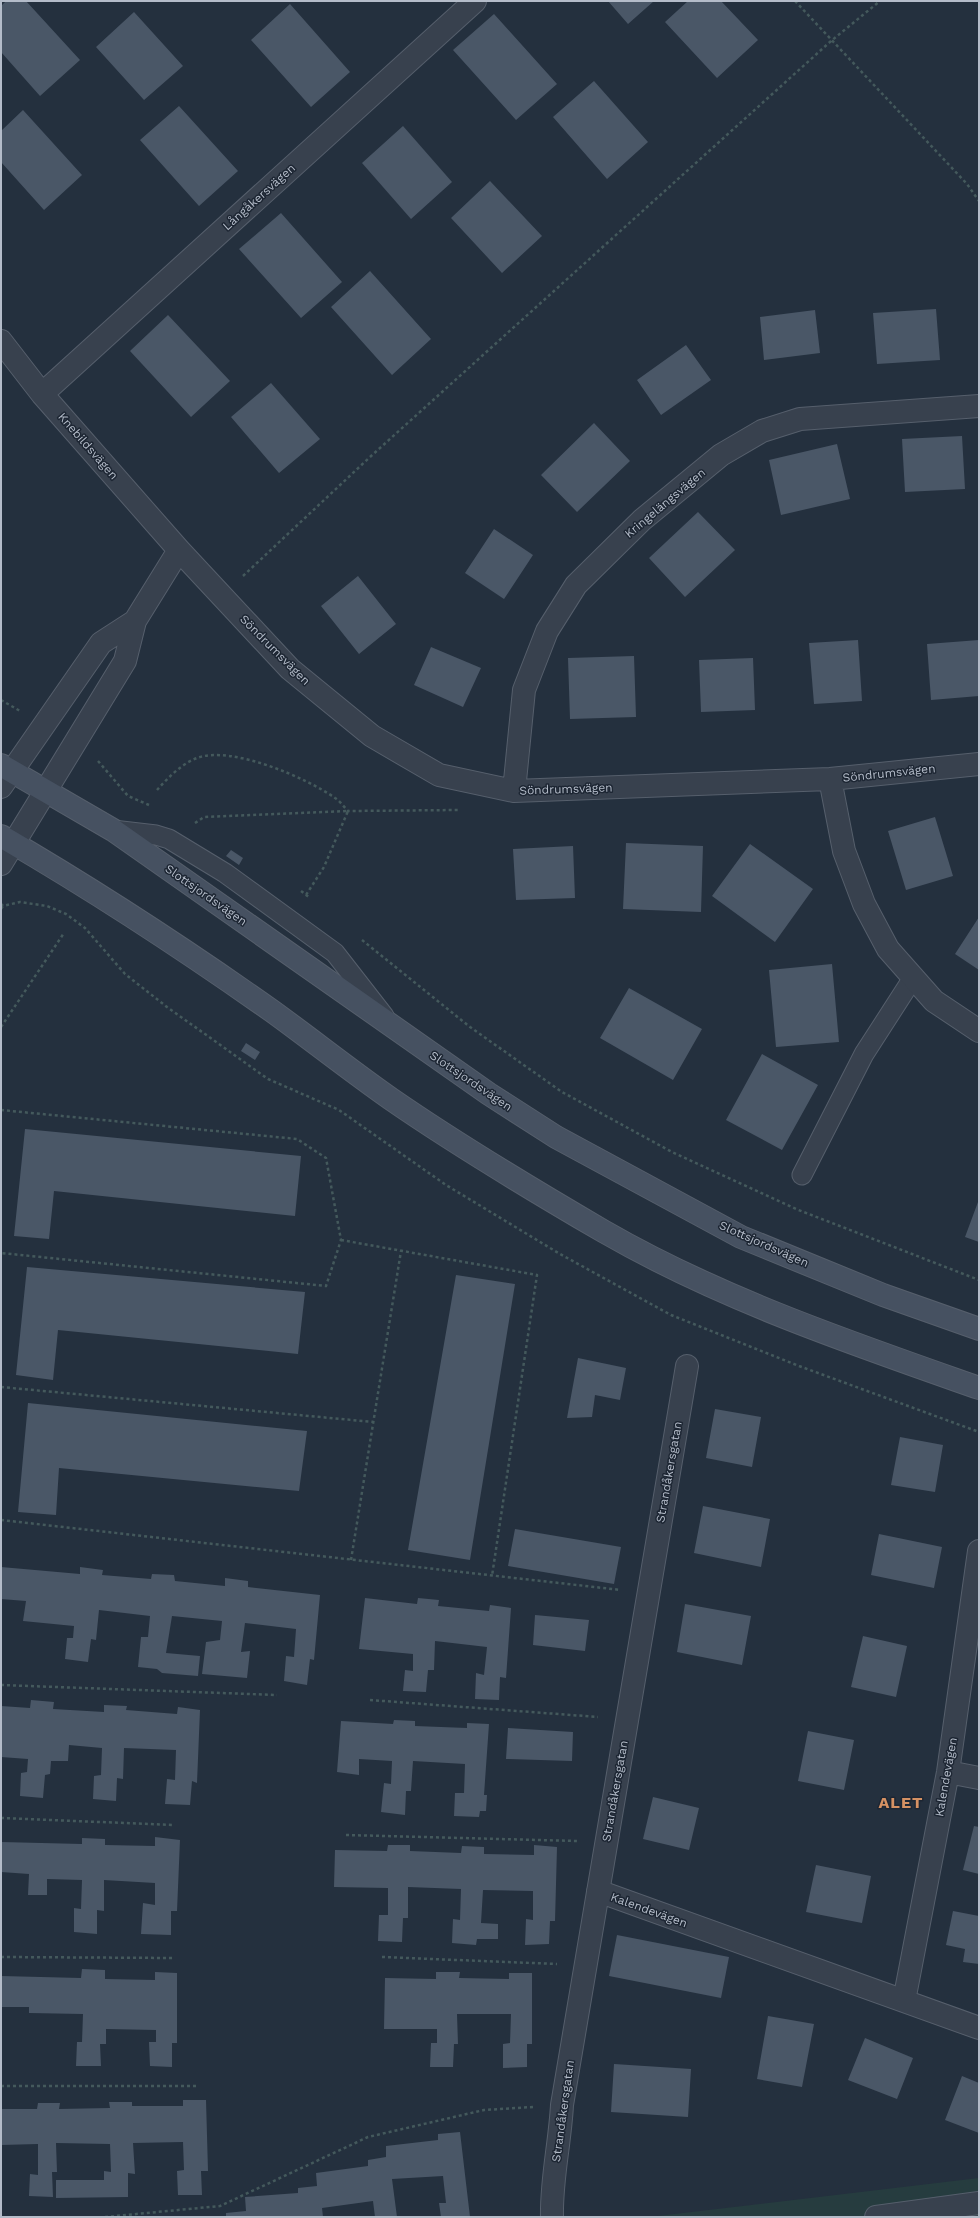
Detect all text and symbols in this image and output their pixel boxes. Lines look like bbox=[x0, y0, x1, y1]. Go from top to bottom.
street label: Långåkersvägen bbox=[220, 161, 298, 233]
street label: Knebildsvägen bbox=[55, 410, 121, 482]
street label: Kringelängsvägen bbox=[622, 465, 708, 541]
street label: Söndrumsvägen bbox=[237, 612, 313, 688]
street label: Söndrumsvägen bbox=[842, 761, 936, 785]
street label: Söndrumsvägen bbox=[519, 780, 613, 798]
street label: Slottsjordsvägen bbox=[162, 862, 250, 928]
street label: Slottsjordsvägen bbox=[427, 1048, 515, 1114]
street label: Slottsjordsvägen bbox=[717, 1218, 811, 1270]
street label: Strandåkersgatan bbox=[653, 1420, 685, 1524]
street label: Kalendevägen bbox=[932, 1736, 960, 1818]
street label: Strandåkersgatan bbox=[599, 1739, 631, 1843]
district label: ALET bbox=[878, 1793, 924, 1812]
street label: Kalendevägen bbox=[609, 1890, 689, 1930]
street label: Strandåkersgatan bbox=[549, 2059, 577, 2163]

